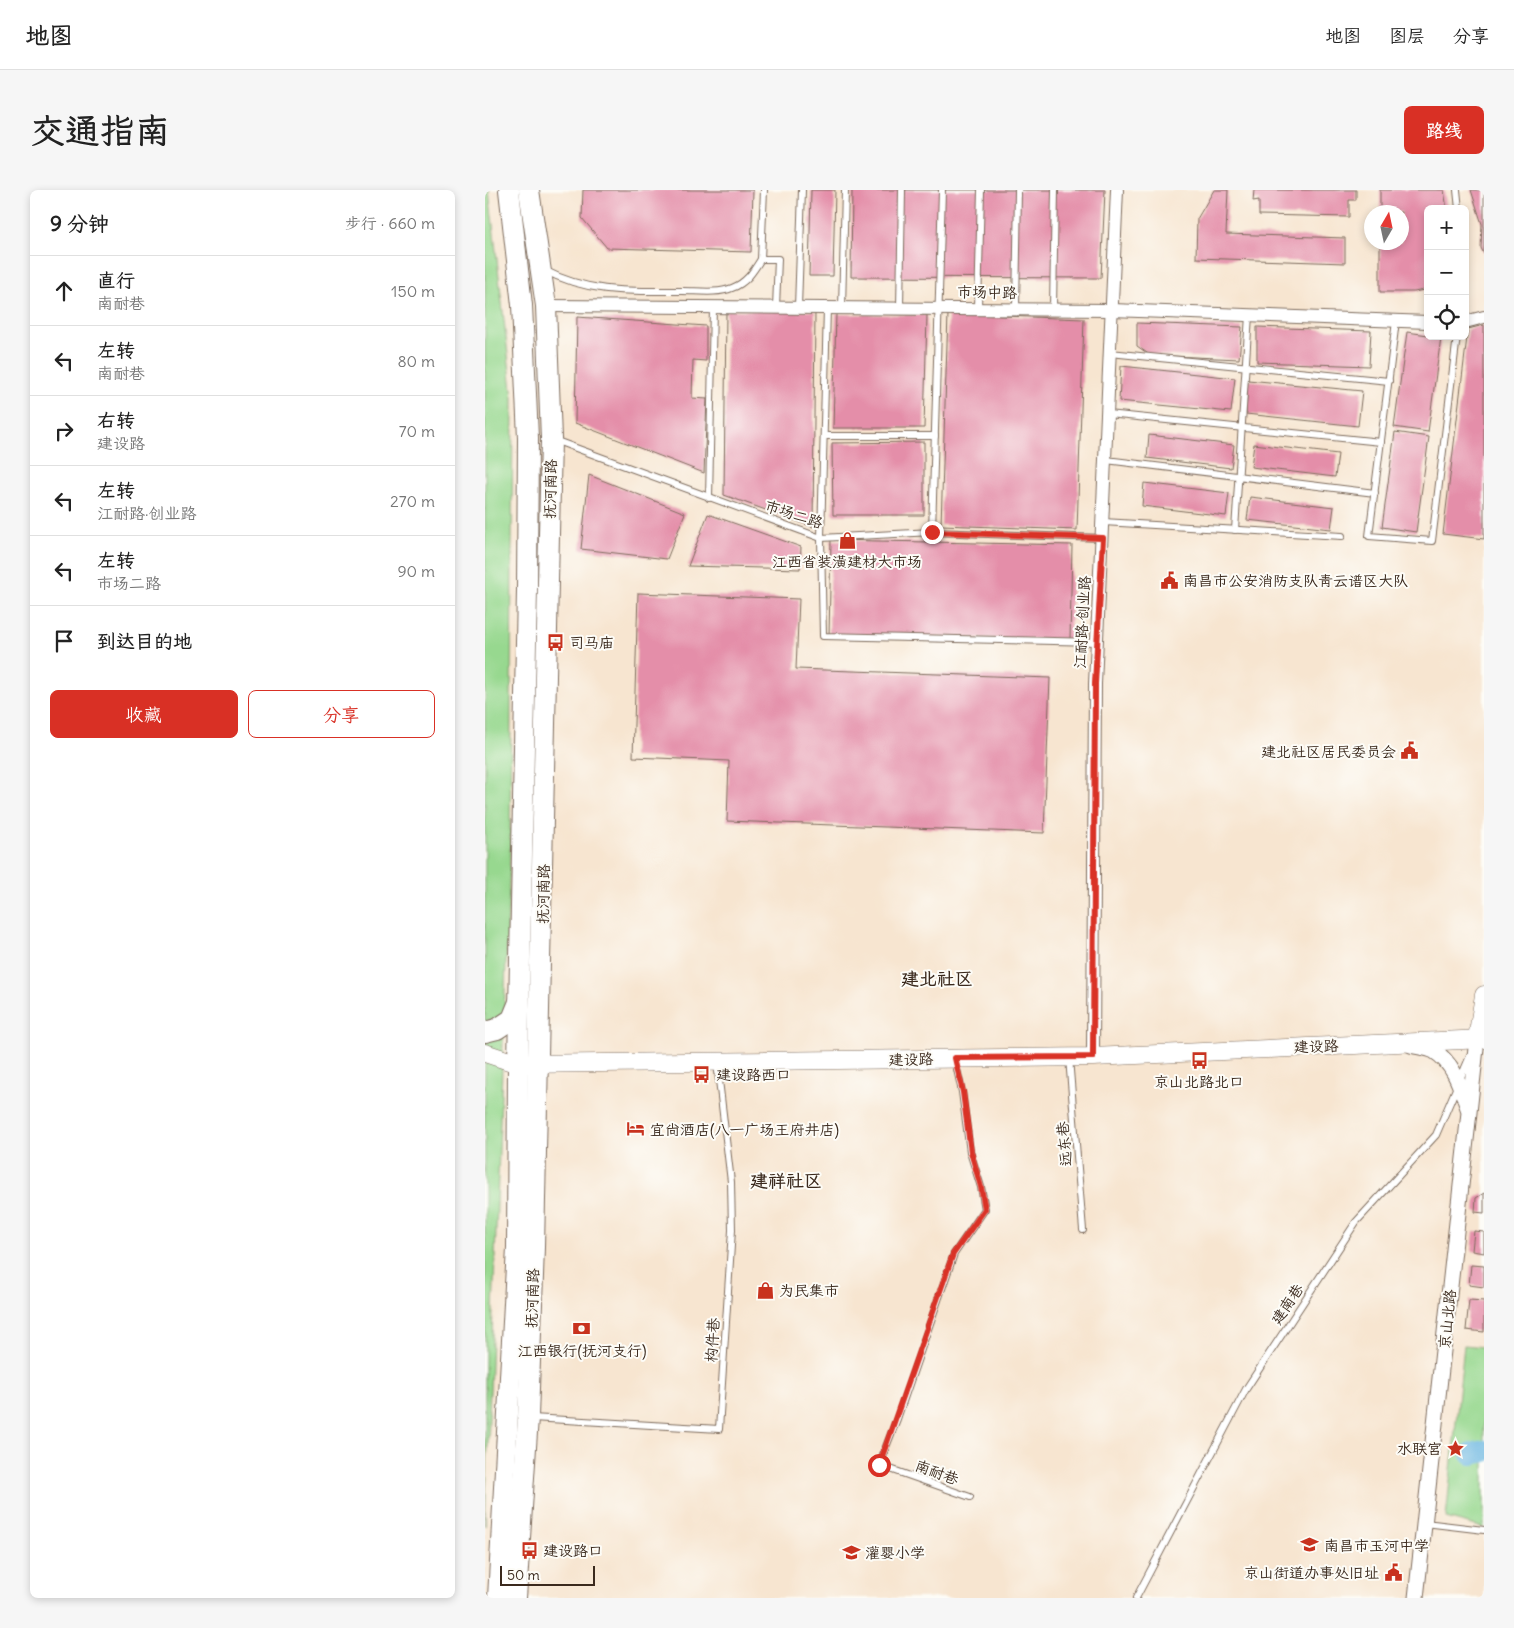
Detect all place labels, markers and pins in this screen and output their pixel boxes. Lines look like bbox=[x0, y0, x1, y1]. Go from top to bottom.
shop icon: 江西省装潢建材大市场 bbox=[837, 530, 857, 550]
place label: 江西省装潢建材大市场 bbox=[772, 552, 922, 571]
public building icon: 南昌市公安消防支队青云谱区大队 bbox=[1159, 570, 1179, 590]
place label: 南昌市公安消防支队青云谱区大队 bbox=[1183, 571, 1408, 590]
bus stop icon: 司马庙 bbox=[545, 632, 565, 652]
place label: 司马庙 bbox=[569, 633, 614, 652]
public building icon: 建北社区居民委员会 bbox=[1400, 741, 1420, 761]
place label: 建北社区居民委员会 bbox=[1261, 742, 1396, 761]
bus stop icon: 京山北路北口 bbox=[1189, 1050, 1209, 1070]
bus stop icon: 建设路西口 bbox=[692, 1064, 712, 1084]
place label: 建设路西口 bbox=[716, 1065, 791, 1084]
place label: 京山北路北口 bbox=[1154, 1072, 1244, 1091]
hotel icon: 宜尚酒店(八一广场王府井店) bbox=[626, 1119, 646, 1139]
place label: 宜尚酒店(八一广场王府井店) bbox=[650, 1120, 839, 1139]
shop icon: 为民集市 bbox=[755, 1280, 775, 1300]
place label: 为民集市 bbox=[779, 1281, 839, 1300]
bank icon: 江西银行(抚河支行) bbox=[572, 1319, 592, 1339]
place label: 江西银行(抚河支行) bbox=[517, 1341, 647, 1360]
place icon: 水联宫 bbox=[1446, 1438, 1466, 1458]
place label: 水联宫 bbox=[1397, 1439, 1442, 1458]
school or university icon: 南昌市玉河中学 bbox=[1300, 1535, 1320, 1555]
place label: 南昌市玉河中学 bbox=[1324, 1536, 1429, 1555]
bus stop icon: 建设路口 bbox=[519, 1540, 539, 1560]
place label: 建设路口 bbox=[543, 1541, 603, 1560]
school or university icon: 灌婴小学 bbox=[841, 1542, 861, 1562]
place label: 灌婴小学 bbox=[865, 1543, 925, 1562]
public building icon: 京山街道办事处旧址 bbox=[1383, 1562, 1403, 1582]
place label: 京山街道办事处旧址 bbox=[1244, 1563, 1379, 1582]

